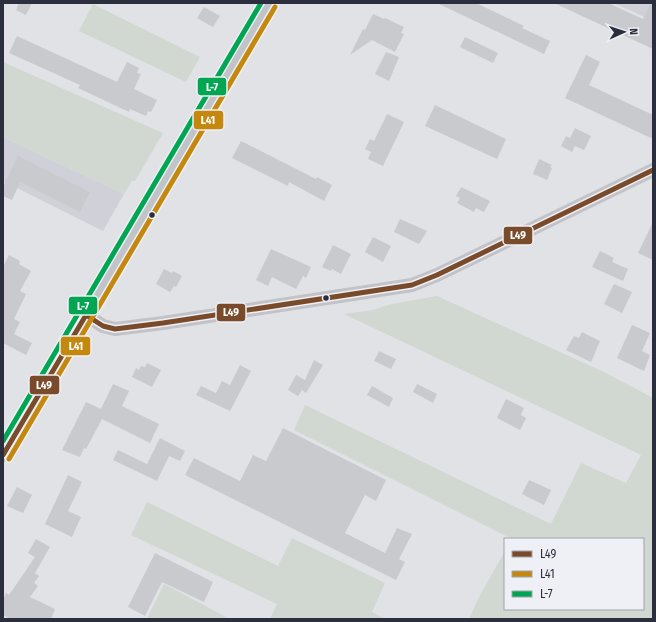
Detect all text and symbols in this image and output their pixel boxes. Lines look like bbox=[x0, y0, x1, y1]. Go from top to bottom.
north arrow bbox=[604, 12, 644, 52]
text: N bbox=[627, 28, 640, 35]
line badge: L-7 bbox=[197, 77, 227, 96]
text: L-7 bbox=[206, 81, 218, 94]
line badge: L41 bbox=[193, 110, 224, 130]
text: L41 bbox=[201, 114, 215, 127]
unlabelled marker bbox=[147, 210, 157, 220]
line badge: L49 bbox=[503, 226, 533, 245]
text: L49 bbox=[510, 229, 526, 242]
unlabelled marker bbox=[321, 293, 331, 303]
line badge: L-7 bbox=[68, 296, 98, 315]
text: L-7 bbox=[77, 300, 89, 313]
line badge: L49 bbox=[216, 303, 246, 322]
text: L49 bbox=[223, 306, 239, 319]
line badge: L41 bbox=[60, 336, 91, 356]
text: L41 bbox=[69, 340, 83, 353]
line badge: L49 bbox=[29, 375, 60, 395]
text: L49 bbox=[36, 379, 52, 392]
legend bbox=[504, 538, 644, 610]
text: L49 bbox=[540, 547, 556, 561]
text: L41 bbox=[540, 567, 555, 581]
text: L-7 bbox=[540, 587, 553, 601]

